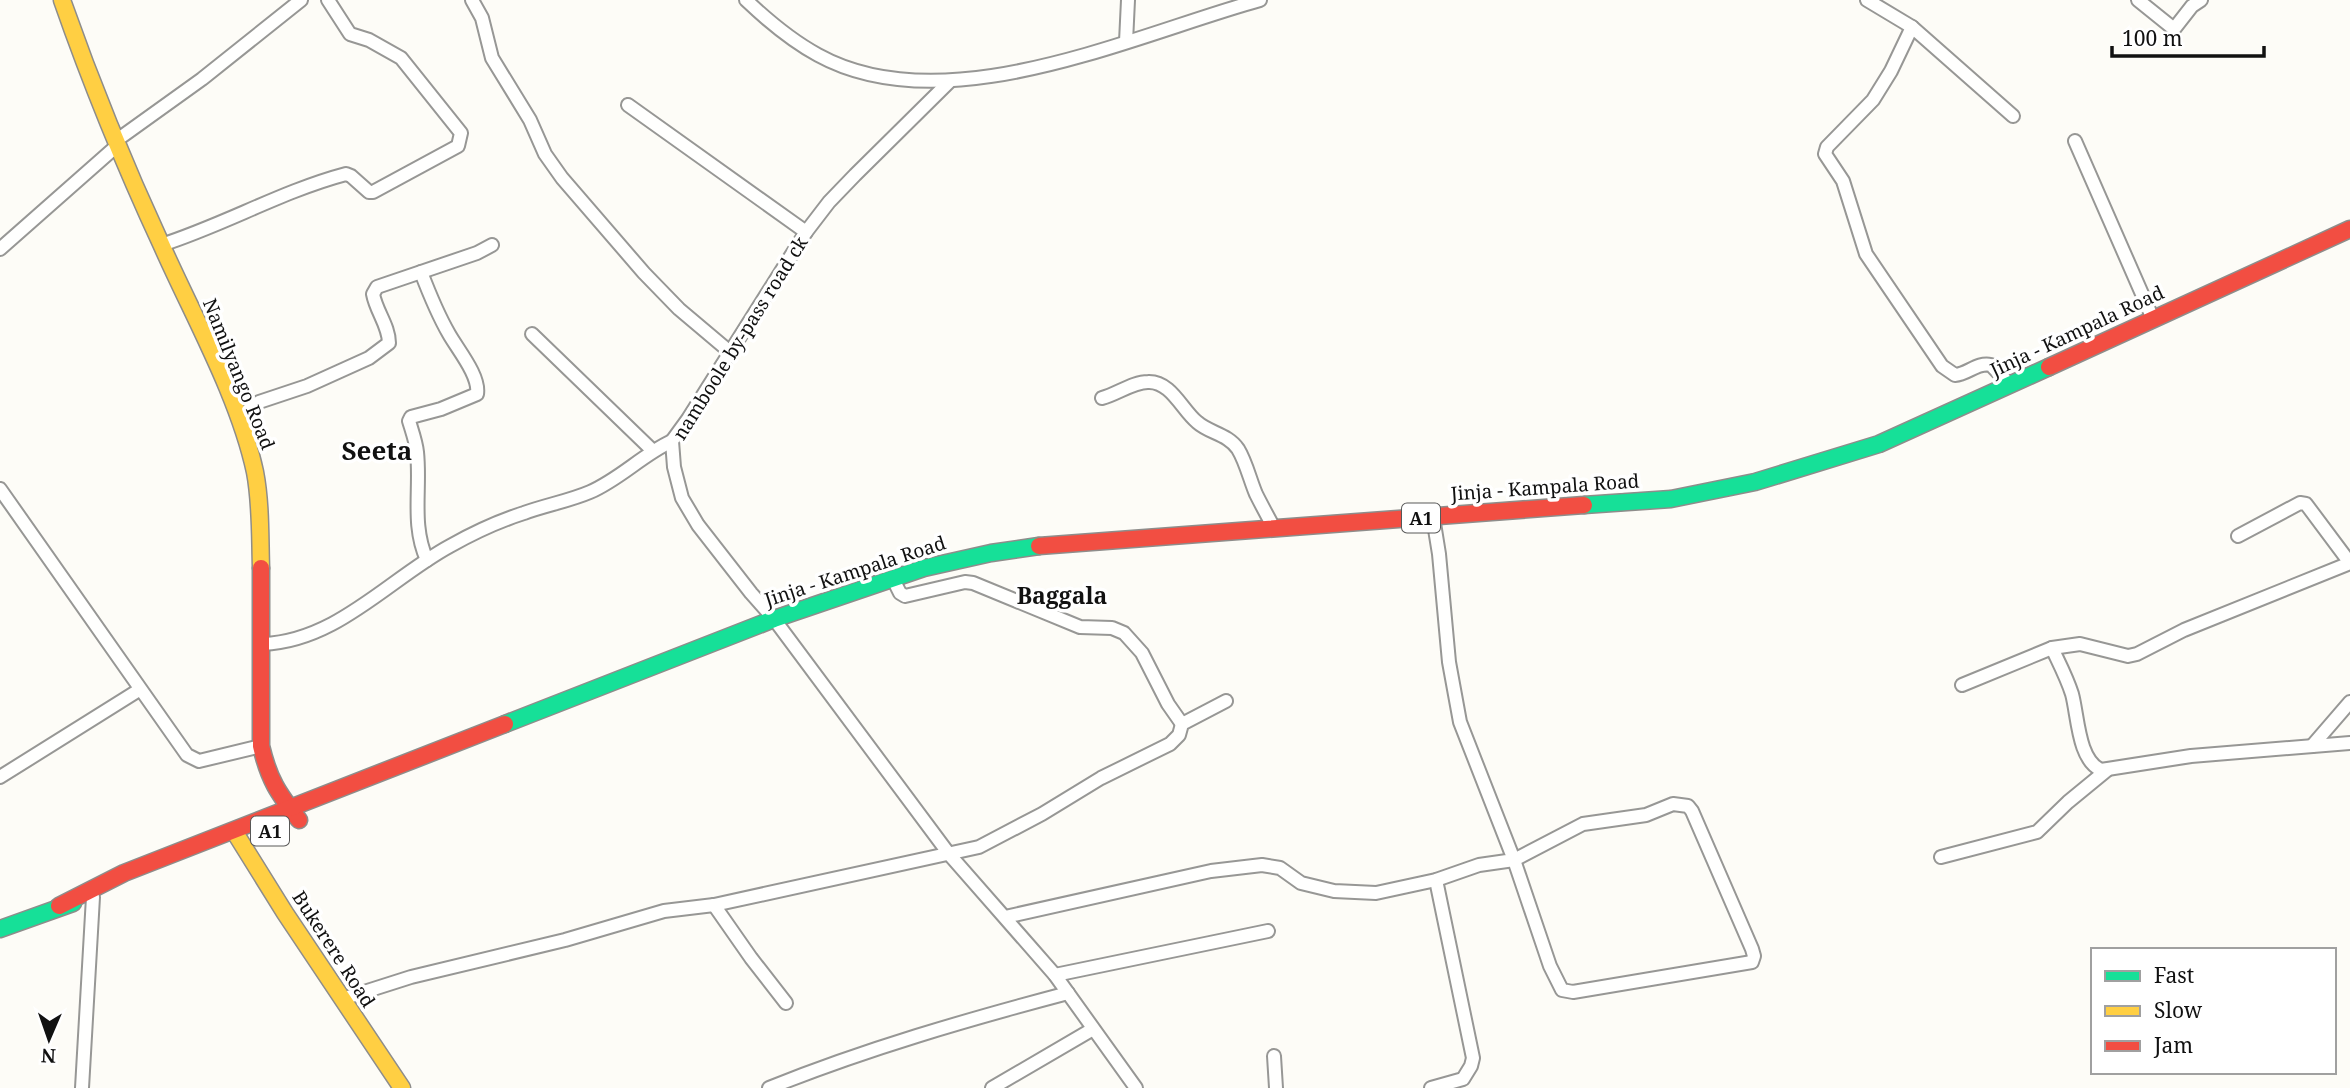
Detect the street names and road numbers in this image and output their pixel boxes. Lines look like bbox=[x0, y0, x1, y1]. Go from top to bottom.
street label: namboole by-pass road ck bbox=[667, 230, 814, 445]
street label: Jinja - Kampala Road bbox=[1985, 279, 2168, 383]
street label: Namilyango Road bbox=[197, 295, 281, 454]
street label: Jinja - Kampala Road bbox=[1449, 467, 1640, 507]
road number: A1 bbox=[1402, 504, 1440, 532]
street label: Jinja - Kampala Road bbox=[760, 529, 949, 613]
road number: A1 bbox=[251, 816, 289, 846]
street label: Bukerere Road bbox=[287, 886, 382, 1013]

